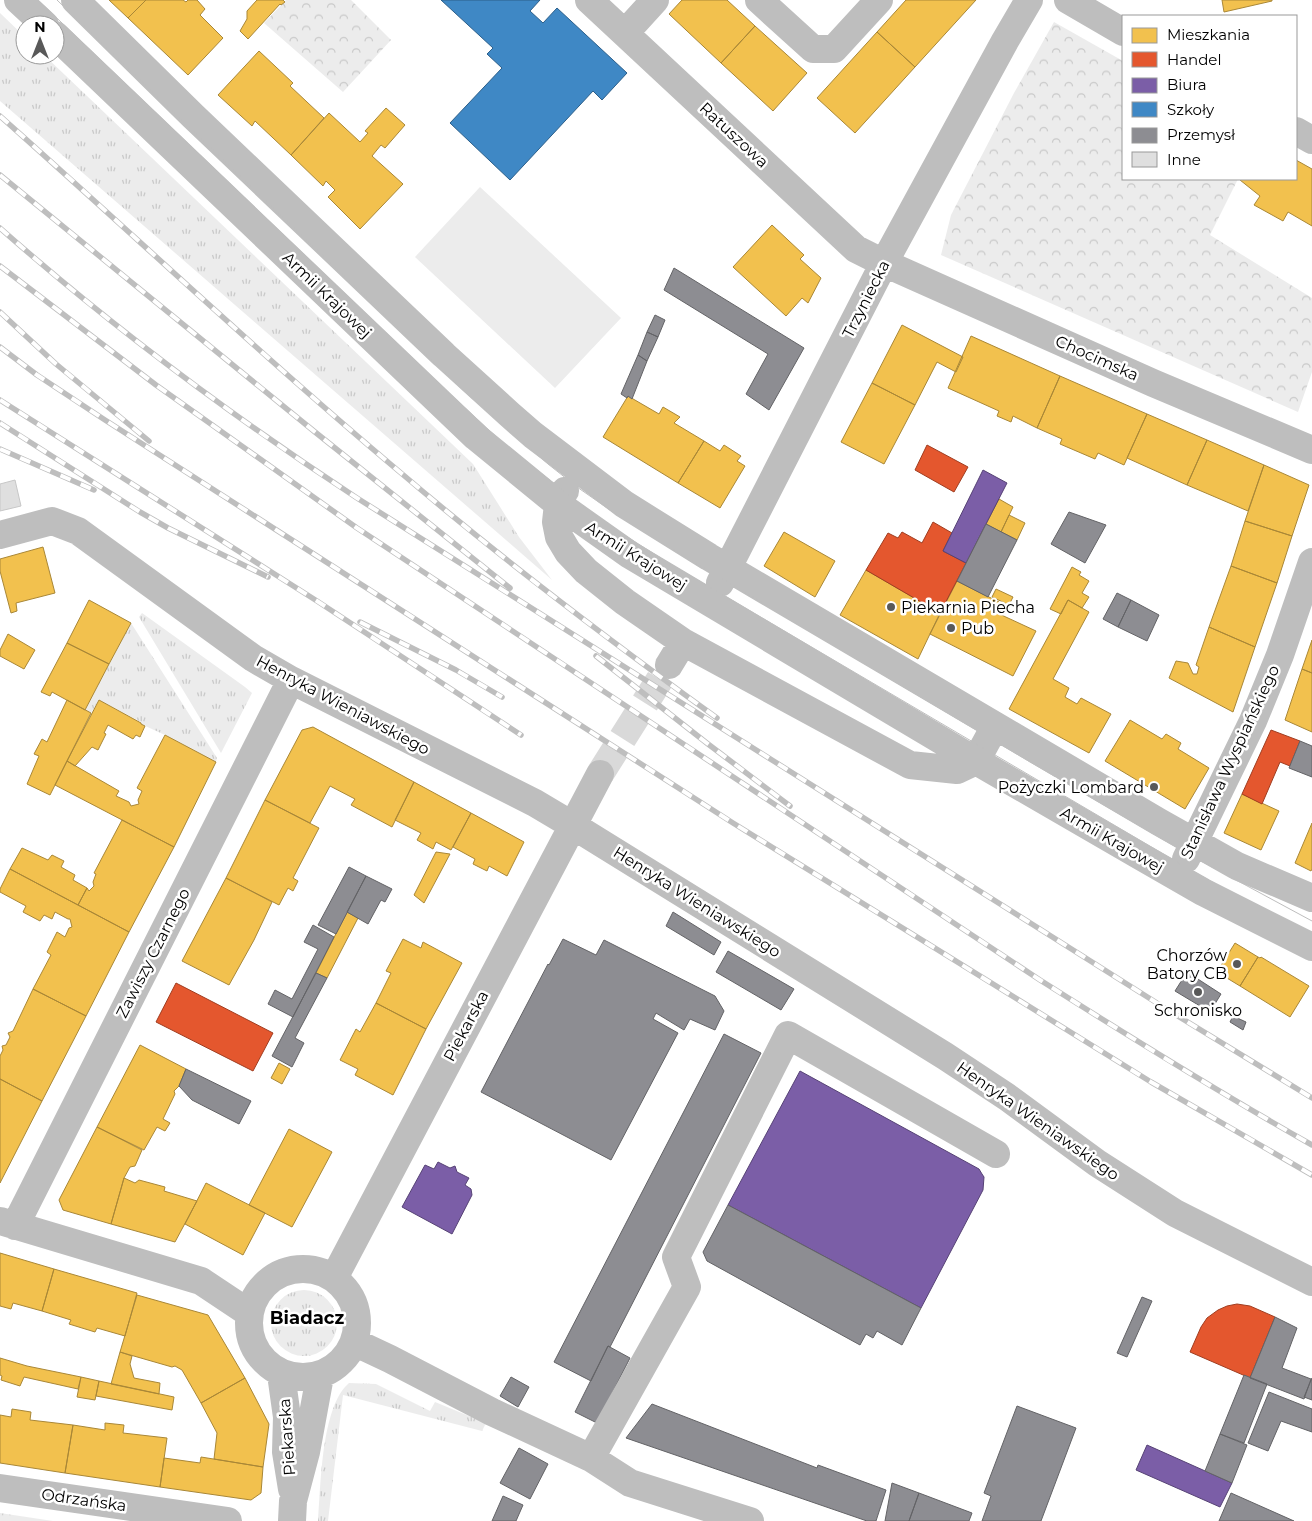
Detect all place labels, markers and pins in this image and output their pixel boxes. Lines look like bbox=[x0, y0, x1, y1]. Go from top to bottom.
place label: Piekarnia Piecha bbox=[901, 598, 1035, 617]
marker: Piekarnia Piecha bbox=[885, 601, 897, 613]
place label: Pub bbox=[961, 619, 994, 638]
marker: Pub bbox=[945, 622, 957, 634]
place label: Pożyczki Lombard bbox=[998, 778, 1144, 797]
marker: Pożyczki Lombard bbox=[1148, 781, 1160, 793]
place label: Chorzów Batory CB bbox=[1147, 946, 1227, 983]
marker: Chorzów Batory CB bbox=[1231, 958, 1243, 970]
marker: Schronisko bbox=[1192, 986, 1204, 998]
place label: Schronisko bbox=[1154, 1001, 1242, 1020]

